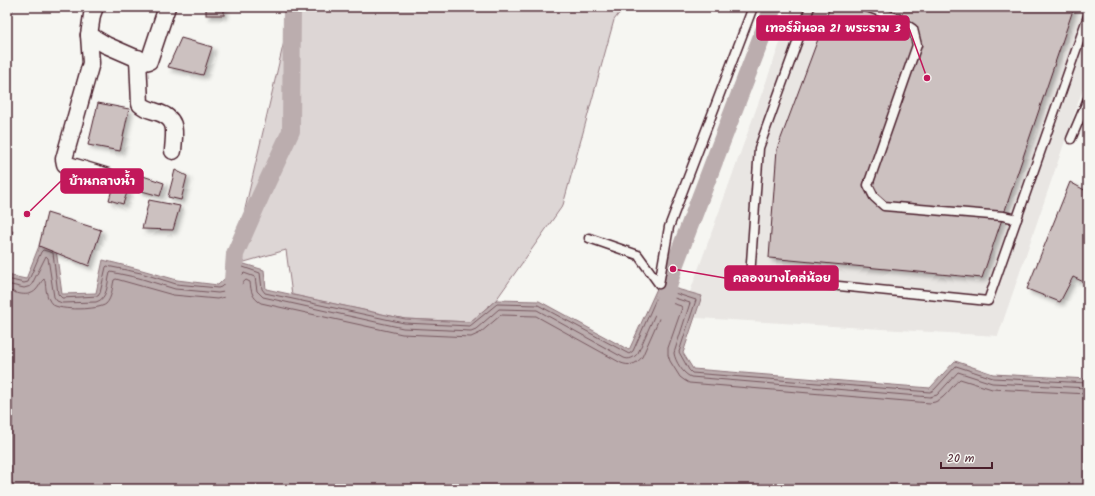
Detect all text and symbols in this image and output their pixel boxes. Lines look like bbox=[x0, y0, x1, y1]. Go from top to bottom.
callout: เทอร์มินอล 21 พระราม 3 bbox=[757, 16, 909, 40]
text: เทอร์มินอล 21 พระราม 3 bbox=[765, 19, 901, 38]
callout: บ้านกลางน้ำ bbox=[61, 169, 143, 193]
text: บ้านกลางน้ำ bbox=[69, 170, 135, 191]
callout: คลองบางโคล่น้อย bbox=[725, 266, 838, 290]
text: คลองบางโคล่น้อย bbox=[733, 269, 831, 288]
scale bar bbox=[941, 444, 992, 470]
text: 20 m bbox=[947, 449, 975, 468]

